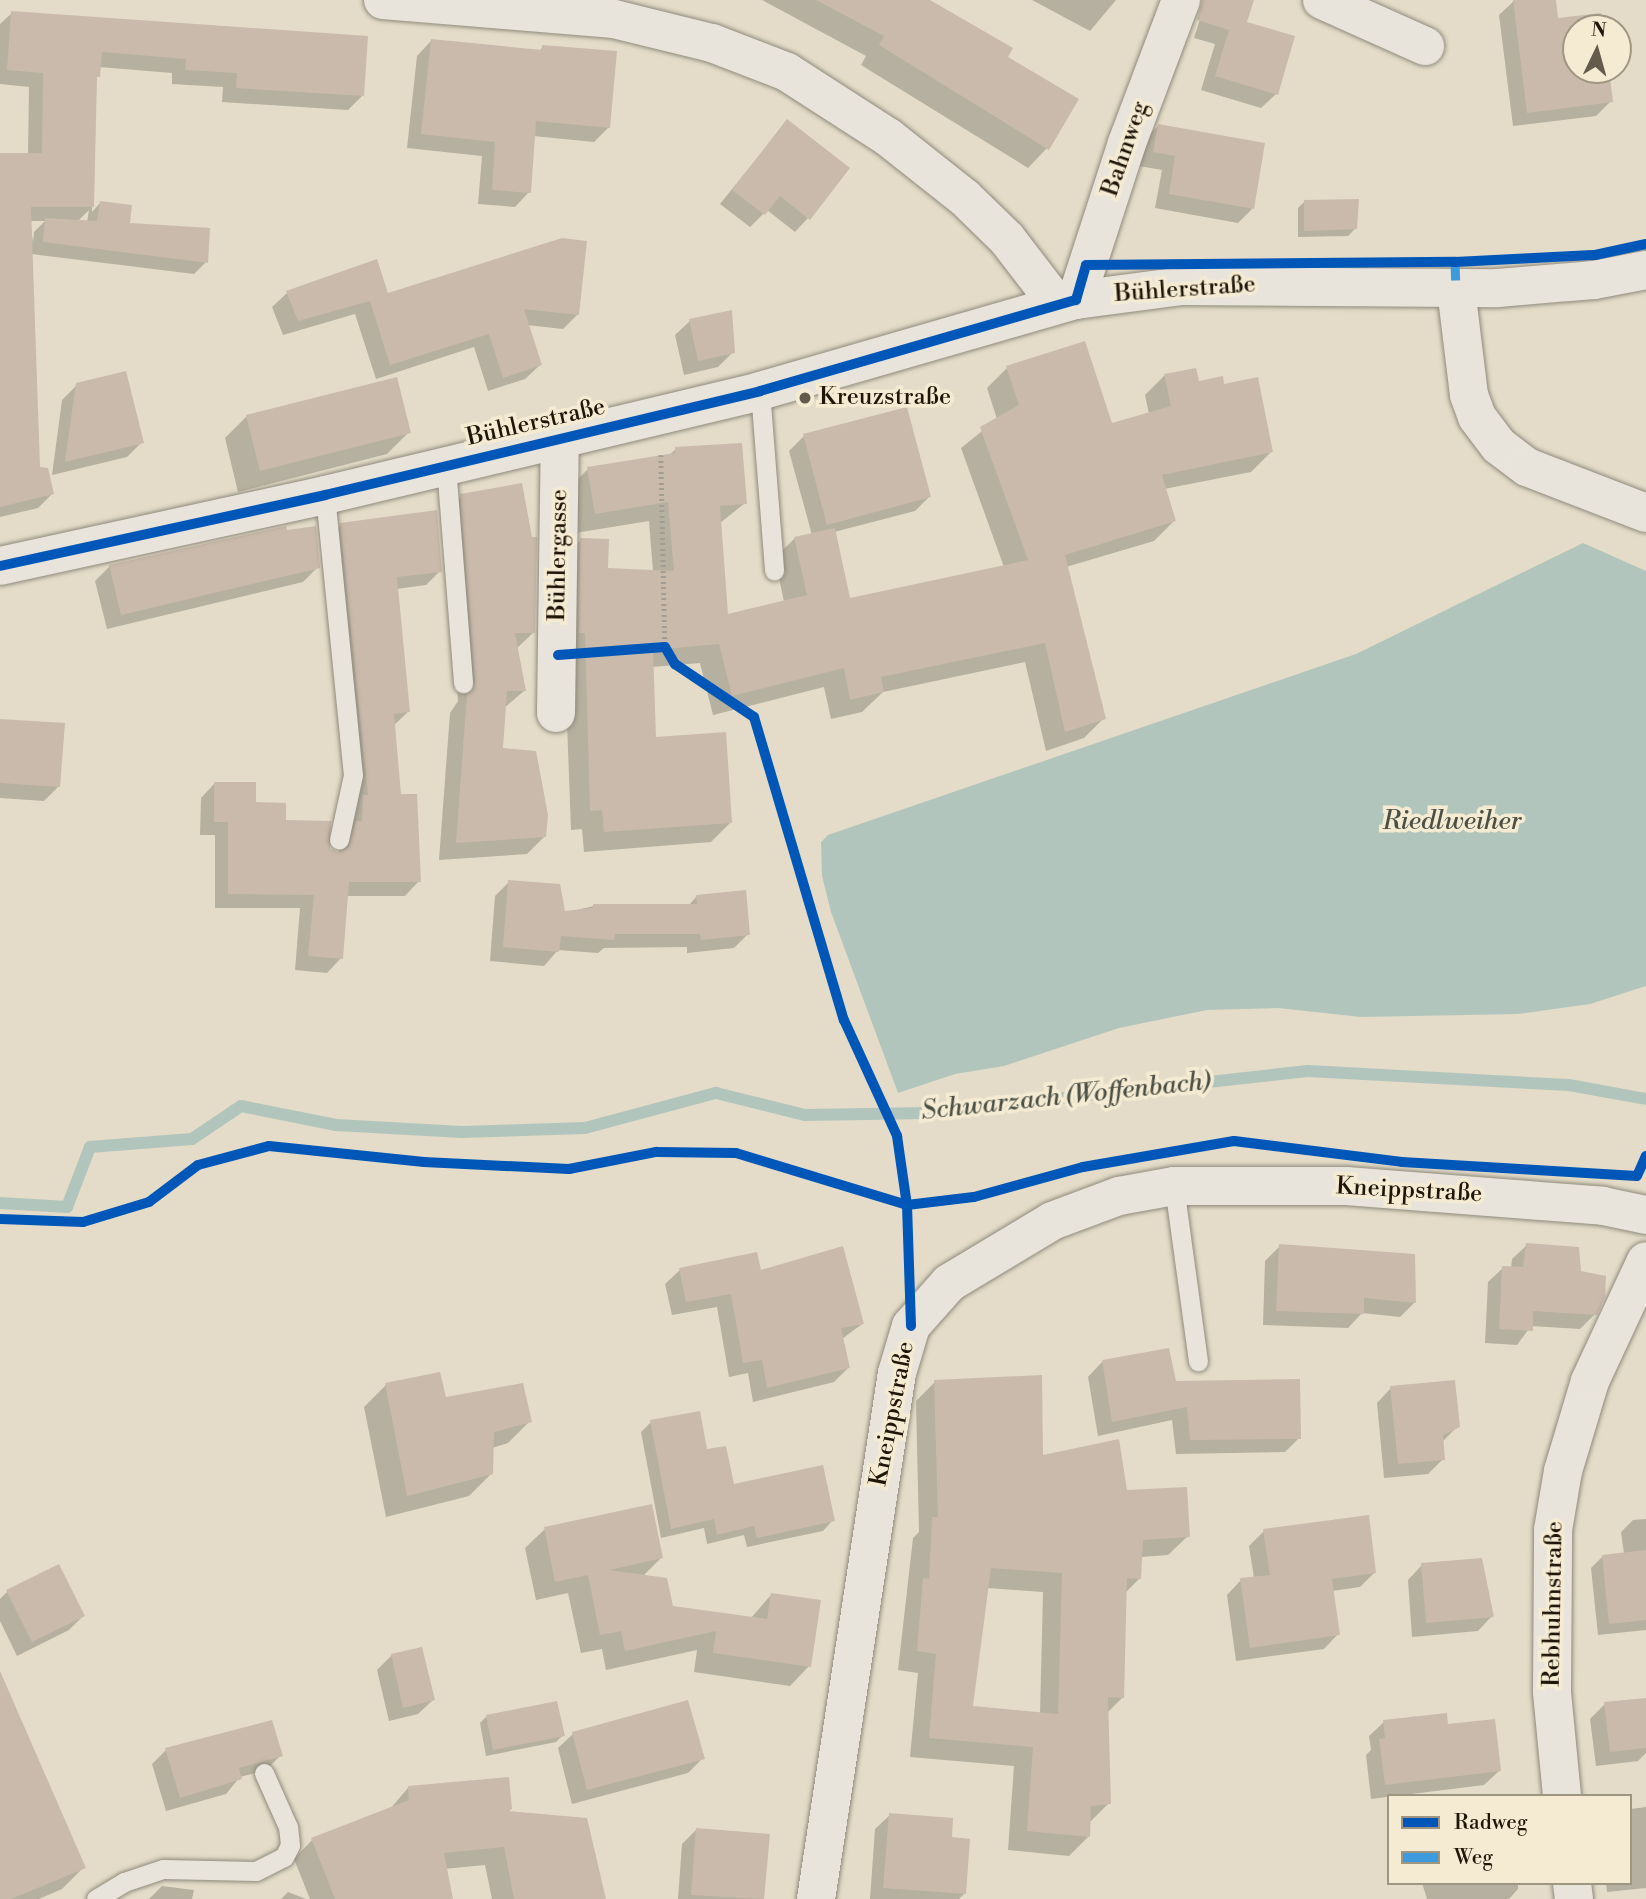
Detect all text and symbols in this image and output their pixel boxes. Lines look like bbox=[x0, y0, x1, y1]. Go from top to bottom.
north arrow bbox=[1562, 14, 1632, 84]
text: N bbox=[1590, 17, 1607, 43]
street label: Bahnweg bbox=[1096, 98, 1156, 200]
street label: Bühlerstraße bbox=[1113, 271, 1257, 309]
place label: Kreuzstraße bbox=[819, 384, 951, 412]
marker: Kreuzstraße bbox=[797, 390, 813, 406]
street label: Bühlerstraße bbox=[464, 393, 608, 453]
street label: Bühlergasse bbox=[543, 489, 575, 621]
water label: Riedlweiher bbox=[1382, 806, 1522, 838]
water label: Schwarzach (Woffenbach) bbox=[920, 1066, 1212, 1128]
street label: Kneippstraße bbox=[1335, 1173, 1483, 1209]
street label: Kneippstraße bbox=[865, 1339, 921, 1489]
street label: Rebhuhnstraße bbox=[1538, 1521, 1570, 1687]
legend bbox=[1387, 1794, 1632, 1885]
text: Radweg bbox=[1454, 1810, 1528, 1836]
text: Weg bbox=[1454, 1845, 1493, 1871]

